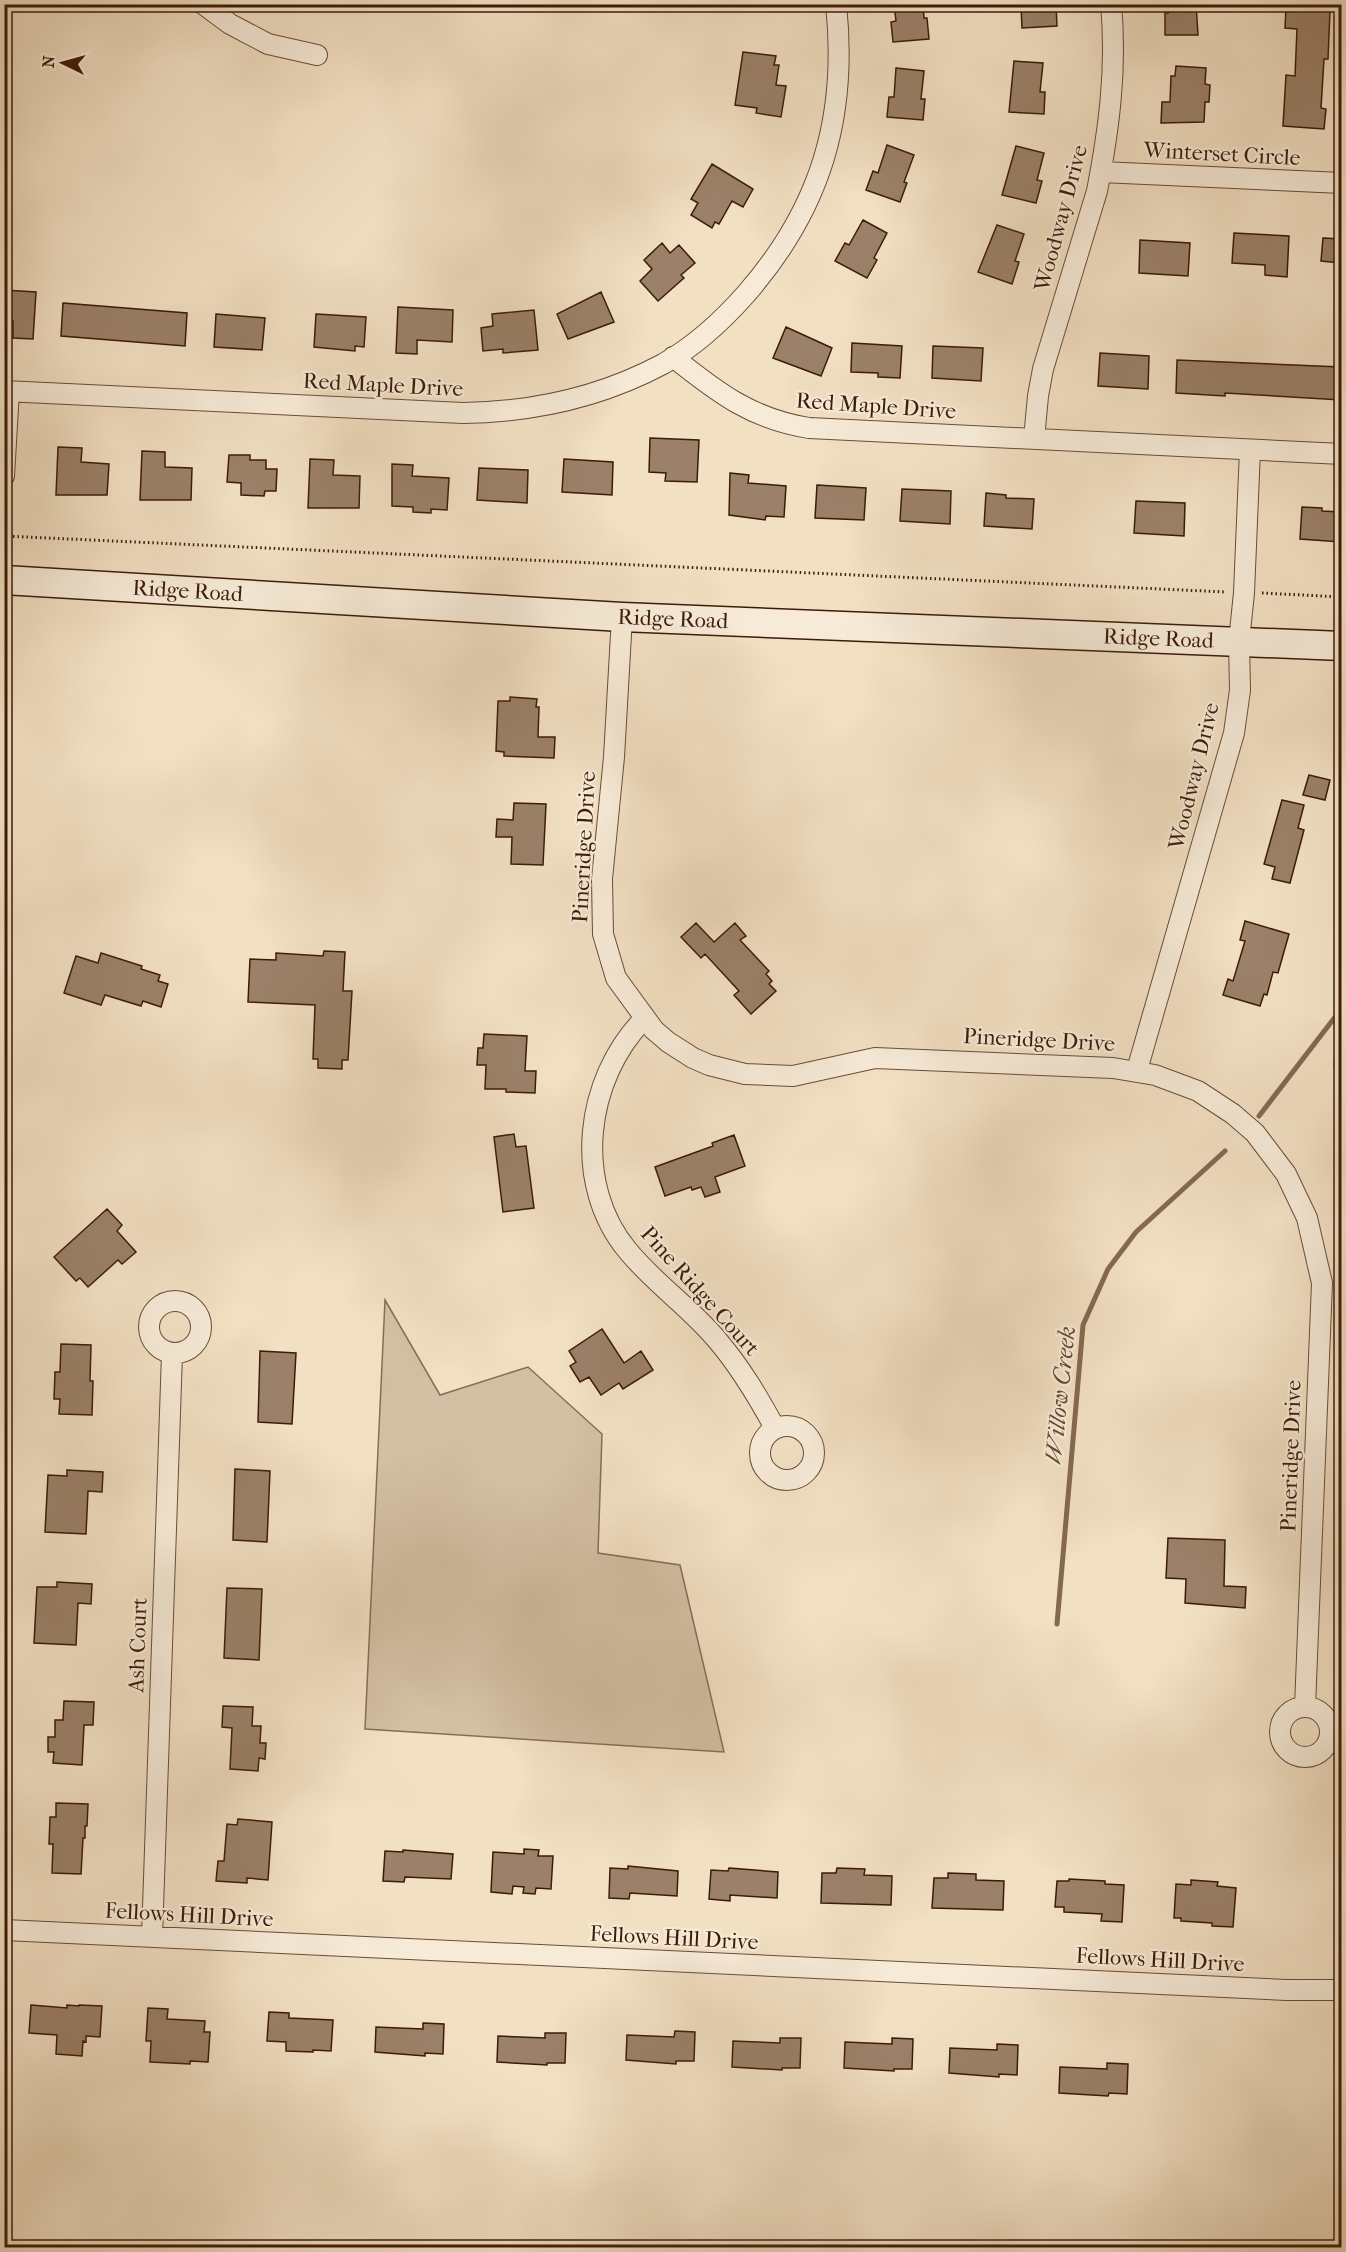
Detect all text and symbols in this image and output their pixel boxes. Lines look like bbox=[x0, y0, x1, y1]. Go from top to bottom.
north arrow bbox=[33, 33, 93, 93]
text: N bbox=[39, 54, 59, 69]
street label: Winterset Circle bbox=[1142, 137, 1301, 171]
street label: Woodway Drive bbox=[1029, 142, 1093, 295]
street label: Red Maple Drive bbox=[302, 368, 464, 402]
street label: Red Maple Drive bbox=[795, 387, 957, 425]
street label: Ridge Road bbox=[132, 575, 245, 607]
street label: Ridge Road bbox=[617, 604, 730, 634]
street label: Ridge Road bbox=[1103, 623, 1215, 654]
street label: Woodway Drive bbox=[1163, 700, 1225, 853]
street label: Pineridge Drive bbox=[567, 770, 601, 924]
street label: Pineridge Drive bbox=[962, 1023, 1116, 1057]
street label: Pine Ridge Court bbox=[635, 1221, 765, 1361]
water label: Willow Creek bbox=[1039, 1325, 1081, 1465]
street label: Pineridge Drive bbox=[1275, 1379, 1307, 1532]
street label: Ash Court bbox=[123, 1597, 153, 1694]
street label: Fellows Hill Drive bbox=[104, 1898, 274, 1932]
street label: Fellows Hill Drive bbox=[589, 1921, 759, 1955]
street label: Fellows Hill Drive bbox=[1075, 1943, 1245, 1977]

